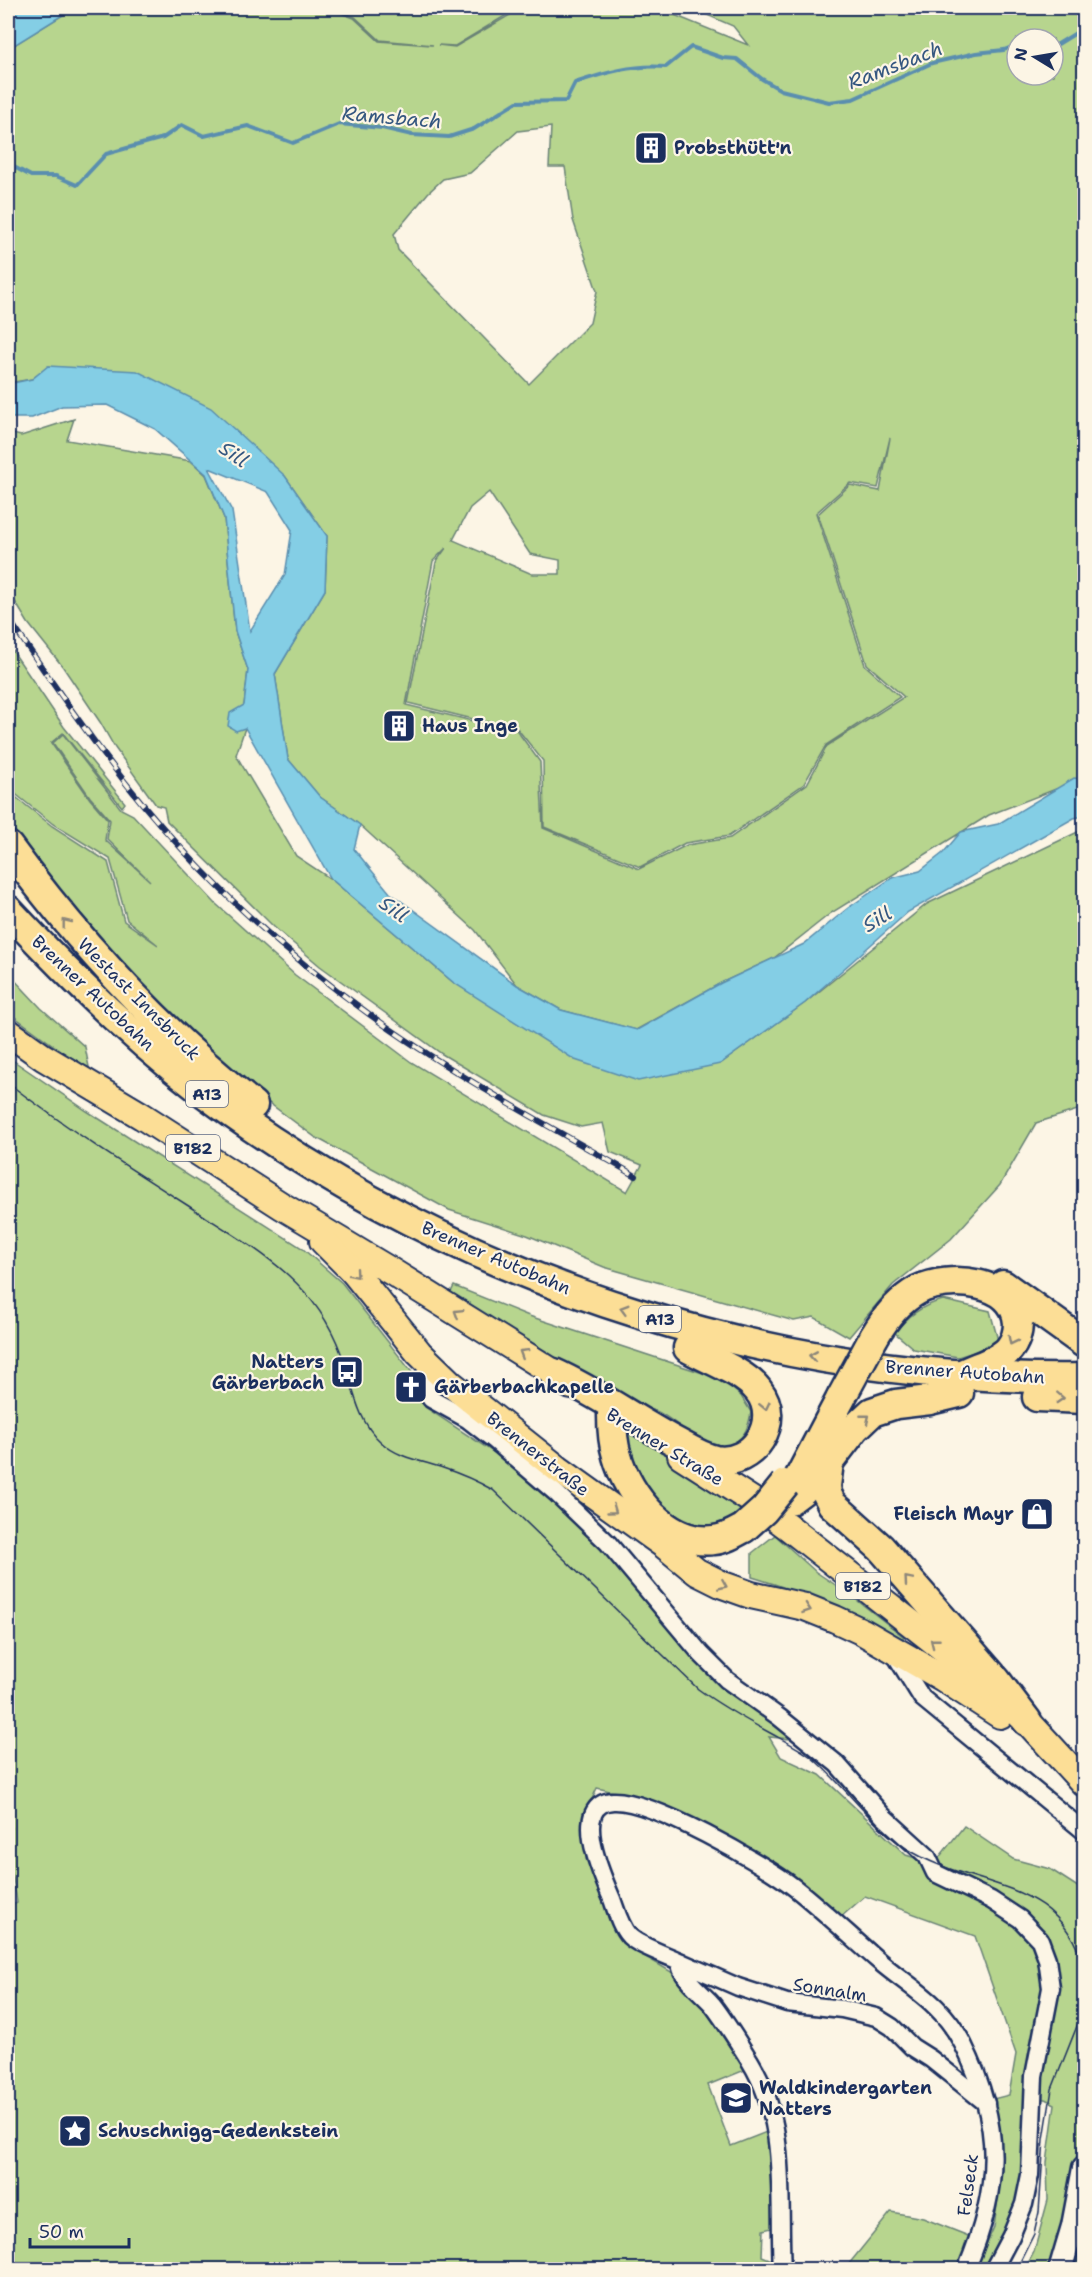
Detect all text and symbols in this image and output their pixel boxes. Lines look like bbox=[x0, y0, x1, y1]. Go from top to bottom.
north arrow bbox=[1005, 27, 1065, 87]
water label: Ramsbach bbox=[844, 35, 946, 95]
text: N bbox=[1009, 46, 1032, 62]
water label: Ramsbach bbox=[341, 100, 443, 134]
building icon: Probsthütt'n bbox=[633, 130, 669, 166]
place label: Probsthütt'n bbox=[674, 136, 791, 160]
water label: Sill bbox=[214, 435, 254, 473]
building icon: Haus Inge bbox=[381, 708, 417, 744]
place label: Haus Inge bbox=[422, 714, 518, 738]
water label: Sill bbox=[374, 890, 414, 928]
water label: Sill bbox=[858, 900, 896, 938]
one-way arrow bbox=[63, 918, 74, 929]
street label: Brenner Autobahn bbox=[26, 930, 160, 1056]
street label: Westast Innsbruck bbox=[73, 933, 205, 1065]
road number: A13 bbox=[186, 1081, 228, 1107]
road number: B182 bbox=[166, 1135, 220, 1161]
street label: Brenner Autobahn bbox=[418, 1216, 574, 1300]
one-way arrow bbox=[348, 1268, 359, 1279]
one-way arrow bbox=[619, 1304, 630, 1316]
road number: A13 bbox=[639, 1306, 681, 1332]
one-way arrow bbox=[454, 1308, 464, 1320]
one-way arrow bbox=[1008, 1335, 1020, 1346]
one-way arrow bbox=[519, 1349, 529, 1361]
place label: Natters Gärberbach bbox=[212, 1350, 324, 1395]
one-way arrow bbox=[809, 1350, 819, 1363]
bus stop icon: Natters Gärberbach bbox=[329, 1354, 365, 1390]
street label: Brenner Autobahn bbox=[885, 1354, 1045, 1390]
church icon: Gärberbachkapelle bbox=[393, 1369, 429, 1405]
place label: Gärberbachkapelle bbox=[434, 1375, 615, 1399]
one-way arrow bbox=[1055, 1391, 1064, 1404]
one-way arrow bbox=[758, 1401, 771, 1411]
street label: Brenner Straße bbox=[602, 1403, 728, 1491]
street label: Brennerstraße bbox=[482, 1406, 594, 1502]
one-way arrow bbox=[859, 1414, 870, 1425]
shop icon: Fleisch Mayr bbox=[1019, 1496, 1055, 1532]
place label: Fleisch Mayr bbox=[893, 1502, 1014, 1526]
one-way arrow bbox=[607, 1503, 618, 1514]
road number: B182 bbox=[836, 1573, 890, 1599]
one-way arrow bbox=[904, 1576, 915, 1587]
one-way arrow bbox=[717, 1577, 728, 1589]
one-way arrow bbox=[802, 1601, 812, 1614]
one-way arrow bbox=[930, 1638, 941, 1649]
street label: Sonnalm bbox=[791, 1972, 869, 2008]
place label: Waldkindergarten Natters bbox=[759, 2076, 932, 2121]
school or university icon: Waldkindergarten Natters bbox=[718, 2080, 754, 2116]
place icon: Schuschnigg-Gedenkstein bbox=[57, 2113, 93, 2149]
place label: Schuschnigg-Gedenkstein bbox=[98, 2119, 338, 2143]
street label: Felseck bbox=[952, 2152, 984, 2218]
scale bar bbox=[30, 2211, 129, 2249]
text: 50 m bbox=[39, 2220, 84, 2244]

